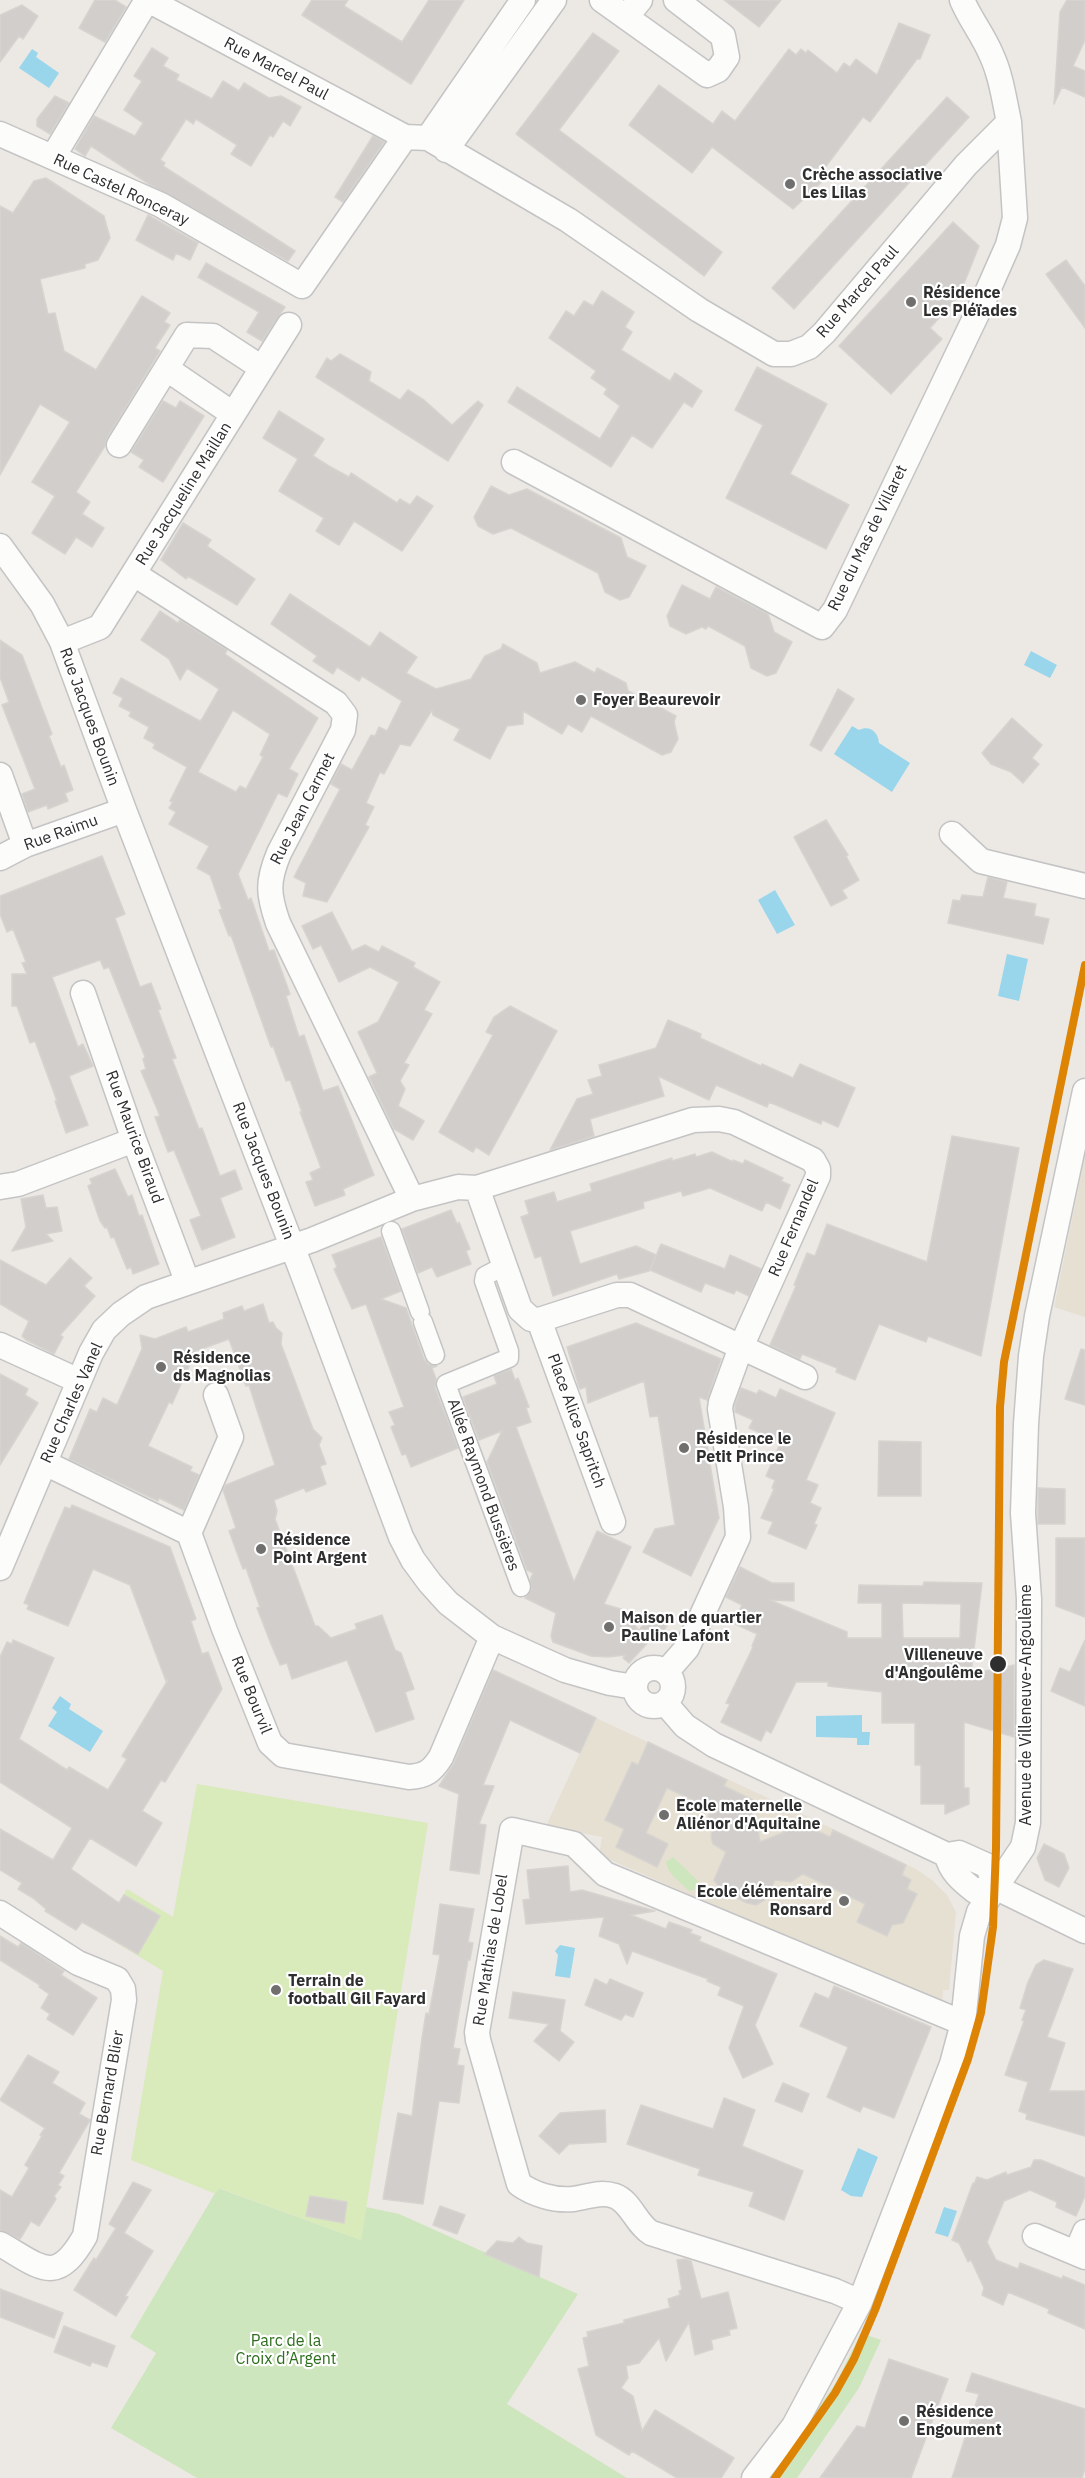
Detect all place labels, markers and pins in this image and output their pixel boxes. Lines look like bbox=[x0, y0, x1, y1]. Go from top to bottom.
place label: Crèche associative Les Lilas bbox=[802, 165, 943, 203]
marker: Crèche associative Les Lilas bbox=[783, 177, 797, 191]
place label: Résidence Les Pléïades bbox=[923, 283, 1017, 321]
marker: Résidence Les Pléïades bbox=[904, 295, 918, 309]
place label: Foyer Beaurevoir bbox=[593, 690, 720, 710]
marker: Foyer Beaurevoir bbox=[574, 693, 588, 707]
place label: Résidence ds Magnolias bbox=[173, 1348, 271, 1386]
marker: Résidence ds Magnolias bbox=[154, 1360, 168, 1374]
place label: Résidence le Petit Prince bbox=[696, 1429, 791, 1467]
marker: Résidence le Petit Prince bbox=[677, 1441, 691, 1455]
place label: Résidence Point Argent bbox=[273, 1530, 367, 1568]
marker: Résidence Point Argent bbox=[254, 1542, 268, 1556]
place label: Maison de quartier Pauline Lafont bbox=[621, 1608, 762, 1646]
marker: Maison de quartier Pauline Lafont bbox=[602, 1620, 616, 1634]
place label: Villeneuve d'Angoulême bbox=[885, 1645, 983, 1683]
marker: Villeneuve d'Angoulême bbox=[988, 1654, 1008, 1674]
place label: Ecole maternelle Aliénor d'Aquitaine bbox=[676, 1796, 821, 1834]
marker: Ecole maternelle Aliénor d'Aquitaine bbox=[657, 1808, 671, 1822]
place label: Ecole élémentaire Ronsard bbox=[697, 1882, 832, 1920]
marker: Ecole élémentaire Ronsard bbox=[837, 1894, 851, 1908]
place label: Terrain de football Gil Fayard bbox=[288, 1971, 426, 2009]
marker: Terrain de football Gil Fayard bbox=[269, 1983, 283, 1997]
place label: Résidence Engoument bbox=[916, 2402, 1002, 2440]
marker: Résidence Engoument bbox=[897, 2414, 911, 2428]

